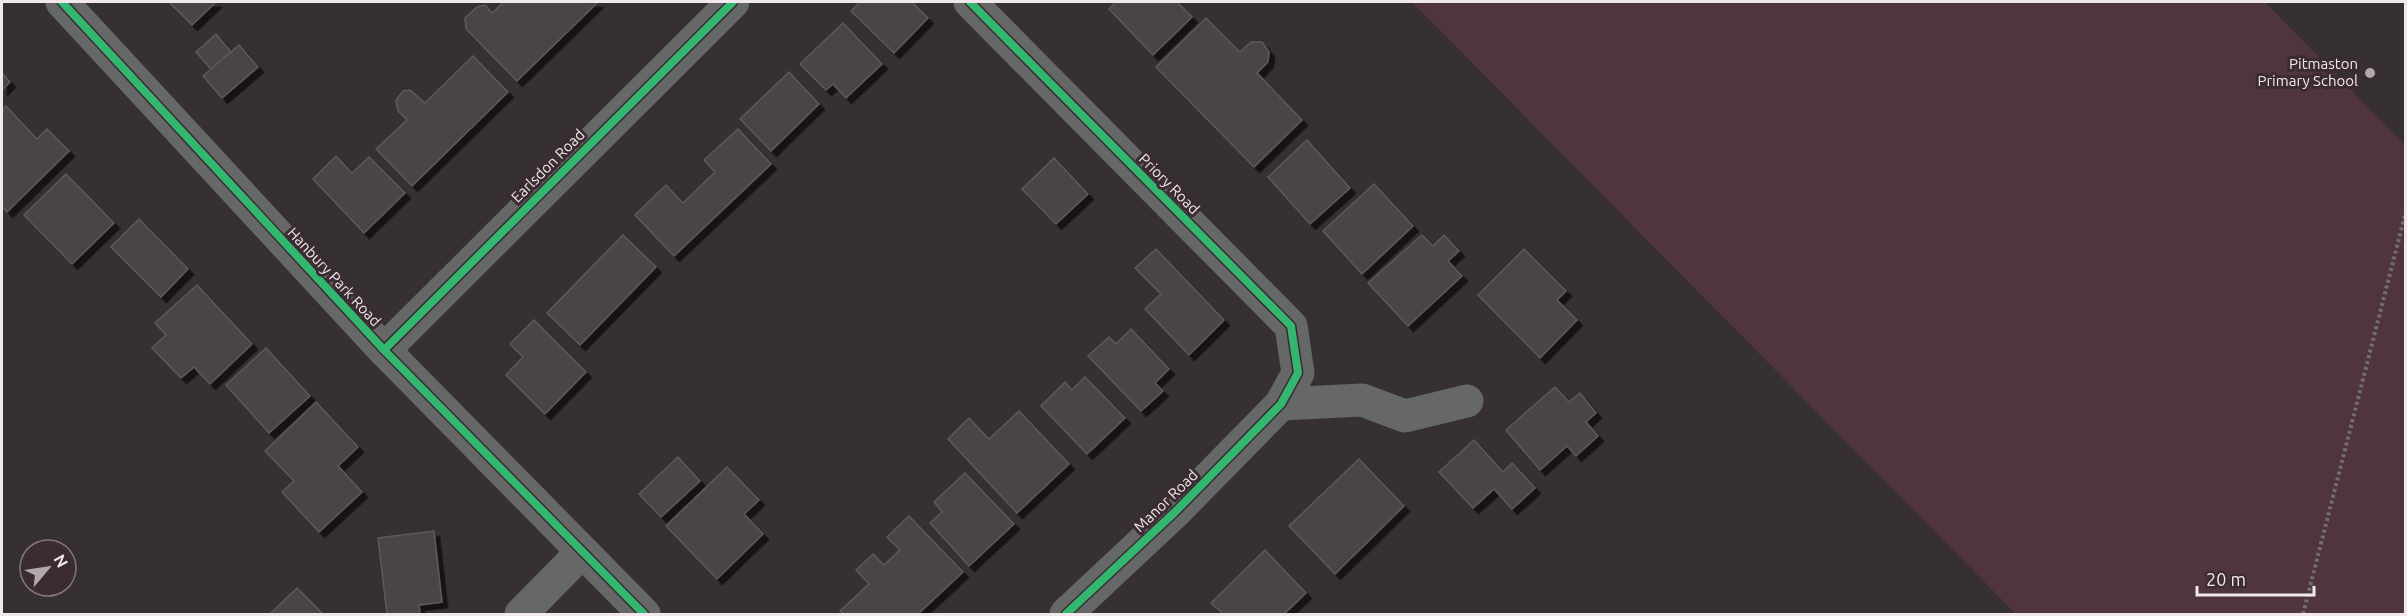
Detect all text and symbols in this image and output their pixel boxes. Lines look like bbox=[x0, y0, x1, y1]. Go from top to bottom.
place label: Pitmaston Primary School bbox=[2257, 55, 2358, 89]
marker: Pitmaston Primary School bbox=[2363, 66, 2377, 80]
street label: Earlsdon Road bbox=[508, 126, 588, 206]
street label: Priory Road bbox=[1136, 150, 1203, 217]
street label: Hanbury Park Road bbox=[284, 224, 384, 329]
street label: Manor Road bbox=[1130, 466, 1201, 535]
north arrow bbox=[18, 538, 78, 598]
text: N bbox=[50, 551, 72, 570]
scale bar bbox=[2197, 559, 2314, 597]
text: 20 m bbox=[2206, 569, 2246, 589]

